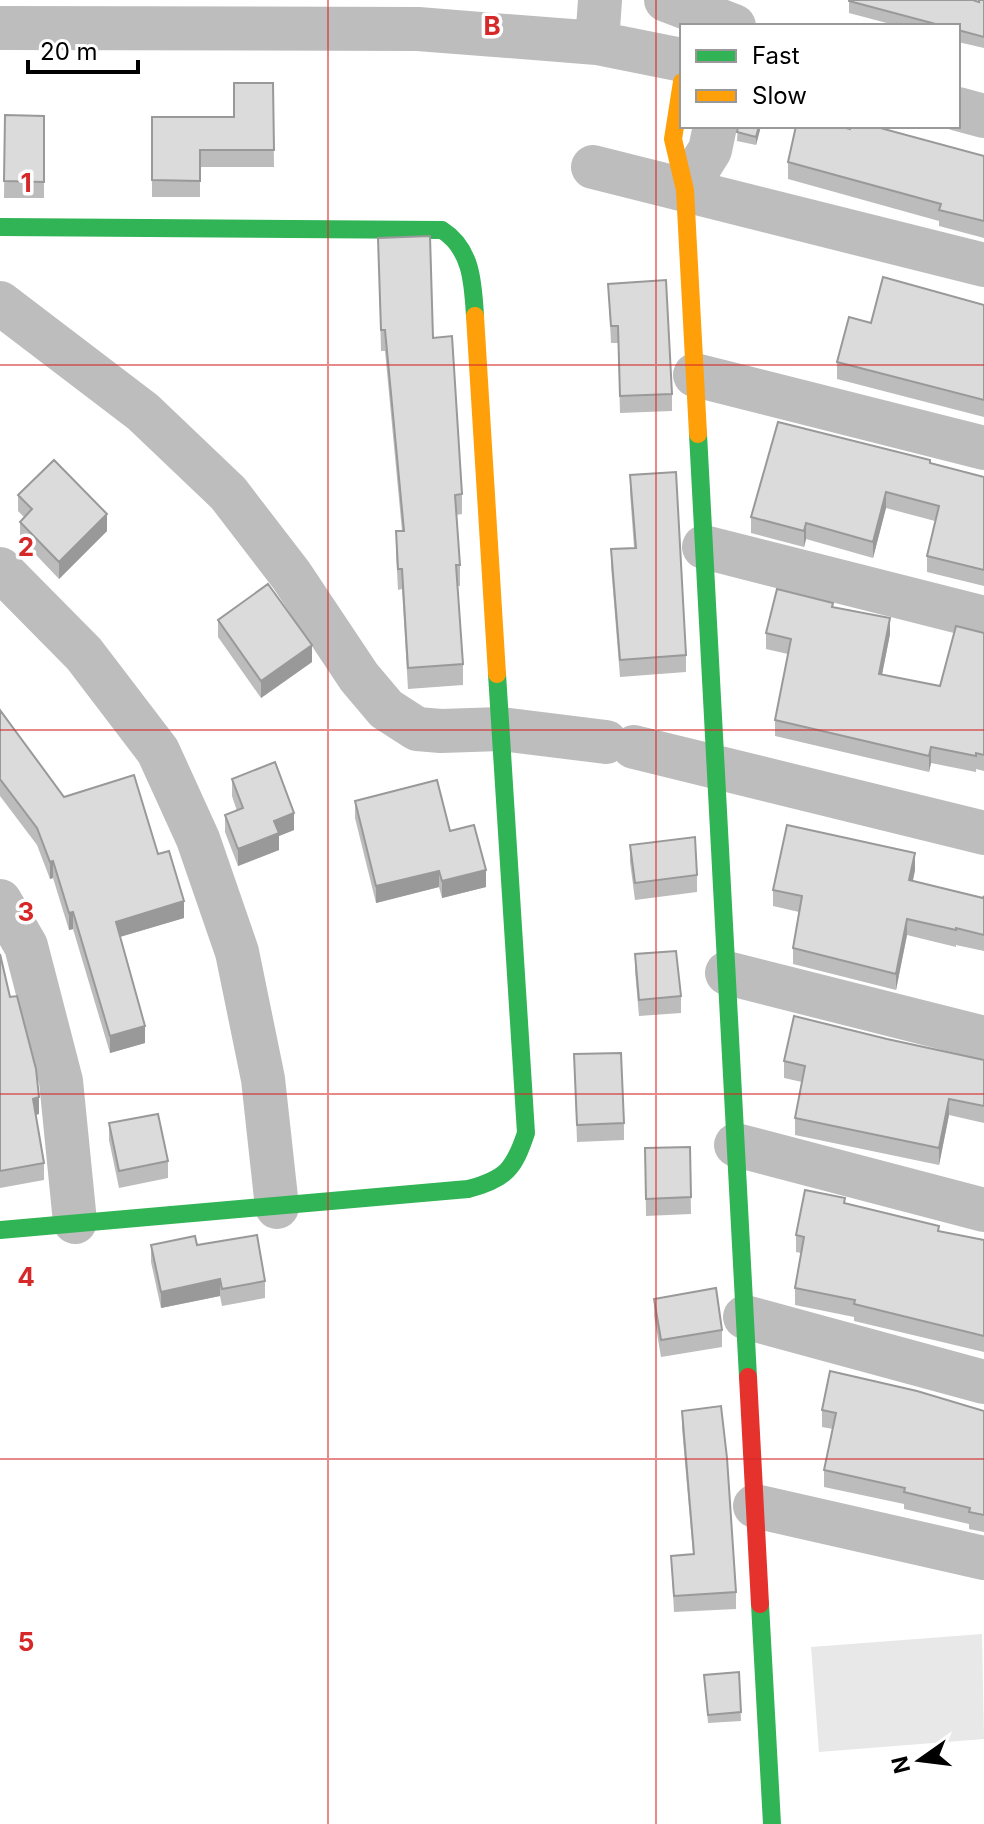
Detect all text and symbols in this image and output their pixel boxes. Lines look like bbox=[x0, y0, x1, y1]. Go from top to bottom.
text: B bbox=[483, 10, 501, 41]
scale bar bbox=[28, 24, 138, 74]
legend bbox=[680, 24, 960, 128]
text: 20 m bbox=[40, 37, 98, 66]
text: Fast bbox=[752, 41, 800, 70]
text: Slow bbox=[752, 81, 807, 110]
text: 1 bbox=[20, 167, 32, 198]
text: 2 bbox=[18, 531, 34, 562]
text: 3 bbox=[18, 896, 34, 927]
text: 4 bbox=[17, 1261, 35, 1292]
text: 5 bbox=[18, 1626, 34, 1657]
north arrow bbox=[880, 1720, 960, 1800]
text: N bbox=[886, 1754, 915, 1776]

